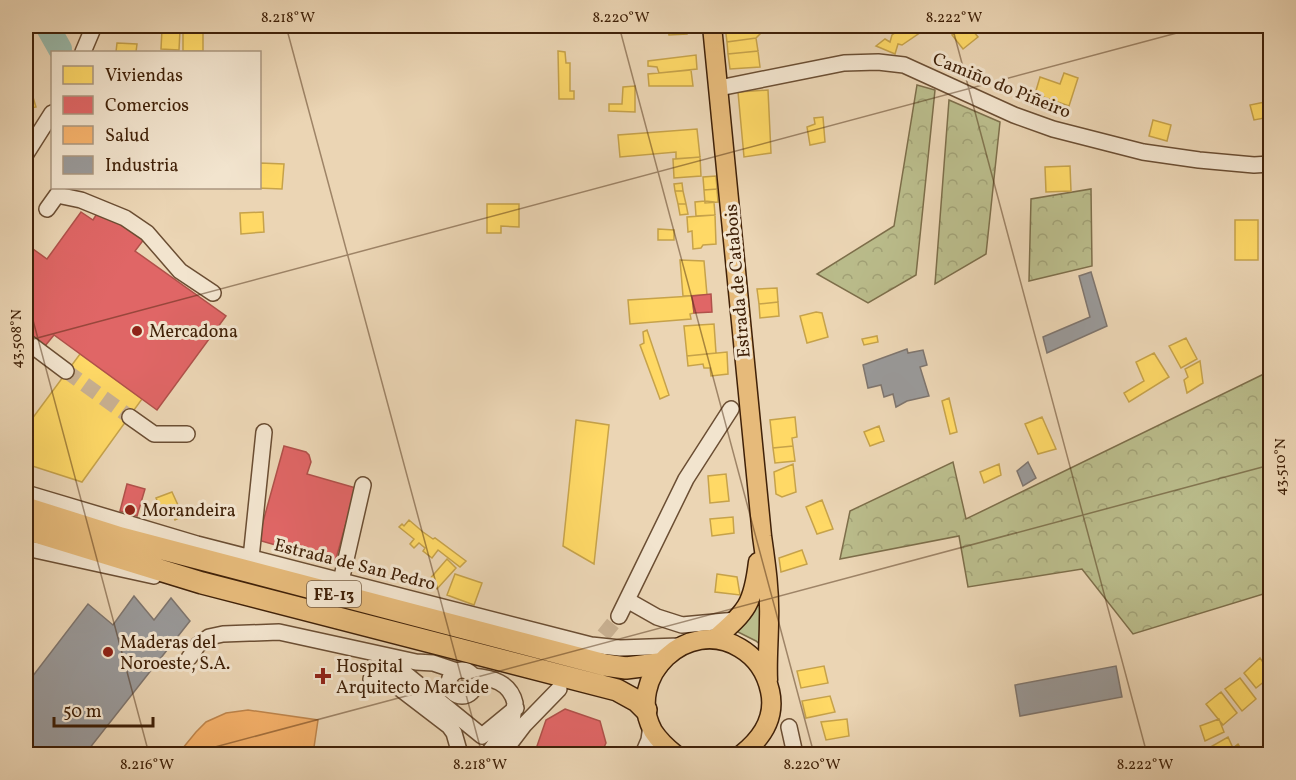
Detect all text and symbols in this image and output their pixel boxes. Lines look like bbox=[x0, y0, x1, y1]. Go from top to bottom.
text: 8.218°W bbox=[261, 8, 315, 29]
text: 8.220°W bbox=[592, 8, 650, 29]
text: 8.222°W bbox=[926, 8, 982, 29]
street label: Camiño do Piñeiro bbox=[929, 47, 1074, 126]
legend bbox=[51, 51, 261, 189]
text: Viviendas bbox=[105, 64, 183, 89]
text: Comercios bbox=[105, 94, 189, 119]
text: Salud bbox=[105, 124, 150, 149]
text: Industria bbox=[105, 154, 178, 179]
street label: Estrada de Catabois bbox=[719, 203, 758, 359]
text: 43.508°N bbox=[7, 309, 28, 369]
place label: Mercadona bbox=[149, 320, 238, 345]
marker: Mercadona bbox=[130, 324, 144, 338]
text: 43.510°N bbox=[1271, 438, 1292, 496]
place label: Morandeira bbox=[142, 499, 236, 524]
marker: Morandeira bbox=[123, 503, 137, 517]
street label: Estrada de San Pedro bbox=[271, 533, 438, 598]
road number: FE-13 bbox=[307, 581, 361, 607]
place label: Maderas del Noroeste, S.A. bbox=[120, 631, 230, 677]
marker: Maderas del Noroeste, S.A. bbox=[101, 645, 115, 659]
place label: Hospital Arquitecto Marcide bbox=[336, 655, 489, 701]
marker: Hospital Arquitecto Marcide bbox=[314, 667, 332, 685]
scale bar bbox=[54, 690, 153, 728]
text: 50 m bbox=[63, 700, 102, 725]
text: 8.216°W bbox=[120, 755, 174, 776]
text: 8.218°W bbox=[453, 755, 507, 776]
text: 8.220°W bbox=[783, 755, 841, 776]
text: 8.222°W bbox=[1117, 755, 1173, 776]

